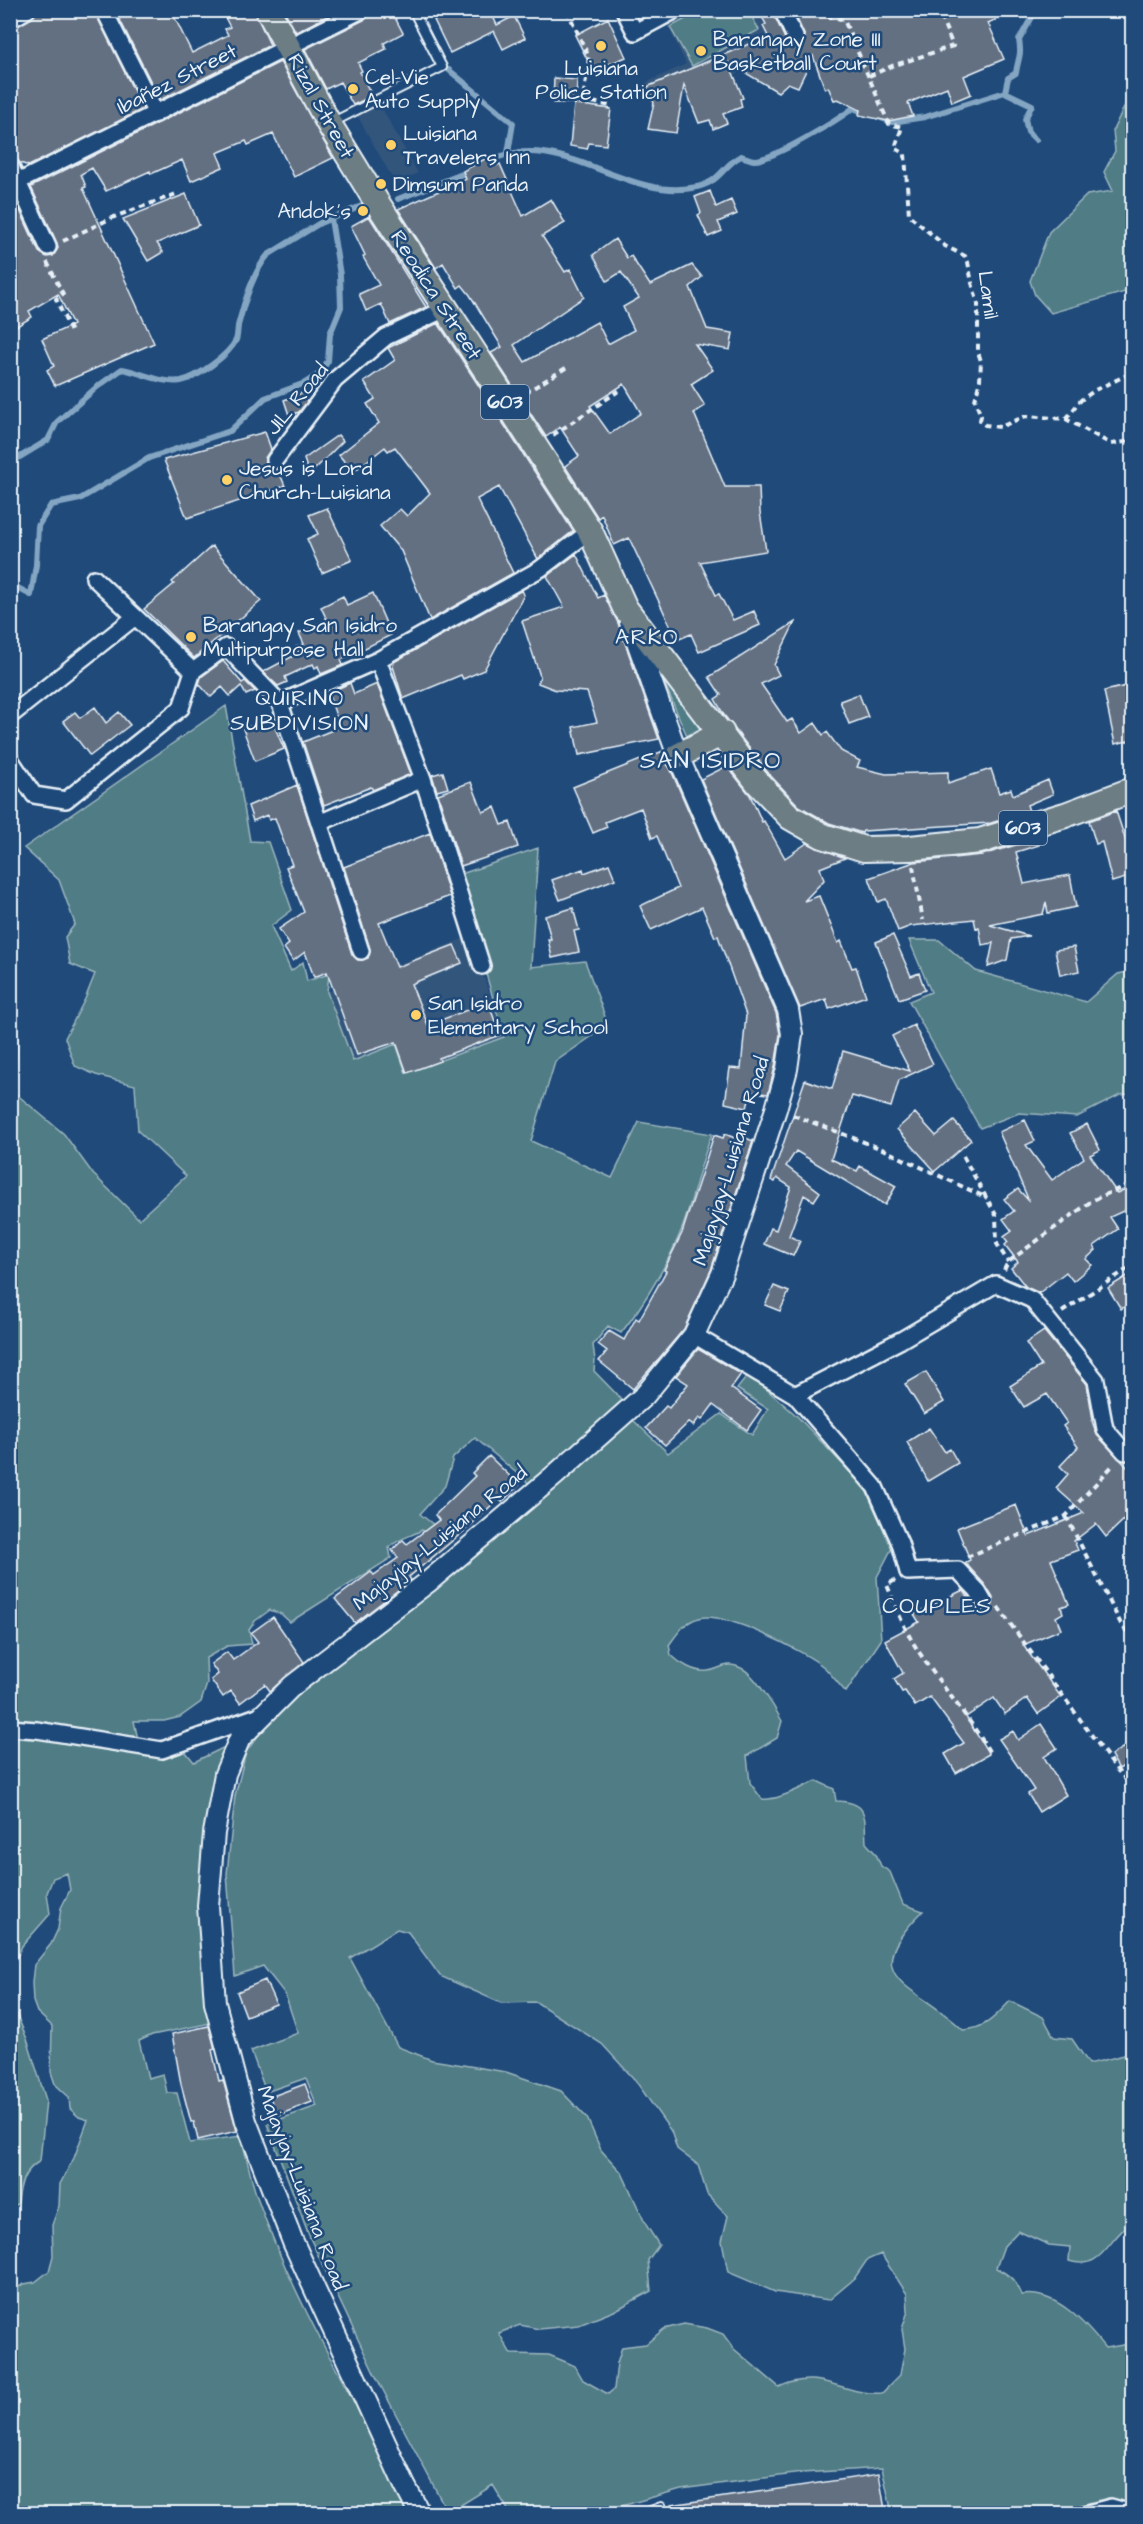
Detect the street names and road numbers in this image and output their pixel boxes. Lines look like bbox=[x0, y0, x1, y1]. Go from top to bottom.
street label: Ibañez Street bbox=[112, 36, 242, 122]
street label: Rizal Street bbox=[280, 48, 362, 164]
street label: Reodica Street bbox=[383, 225, 489, 366]
street label: Lamil bbox=[970, 269, 1006, 321]
street label: JIL Road bbox=[259, 356, 335, 441]
road number: 603 bbox=[481, 385, 529, 419]
road number: 603 bbox=[999, 811, 1047, 845]
street label: Majayjay-Luisiana Road bbox=[685, 1053, 779, 1270]
street label: Majayjay-Luisiana Road bbox=[347, 1458, 535, 1619]
street label: Majayjay-Luisiana Road bbox=[248, 2081, 355, 2295]

